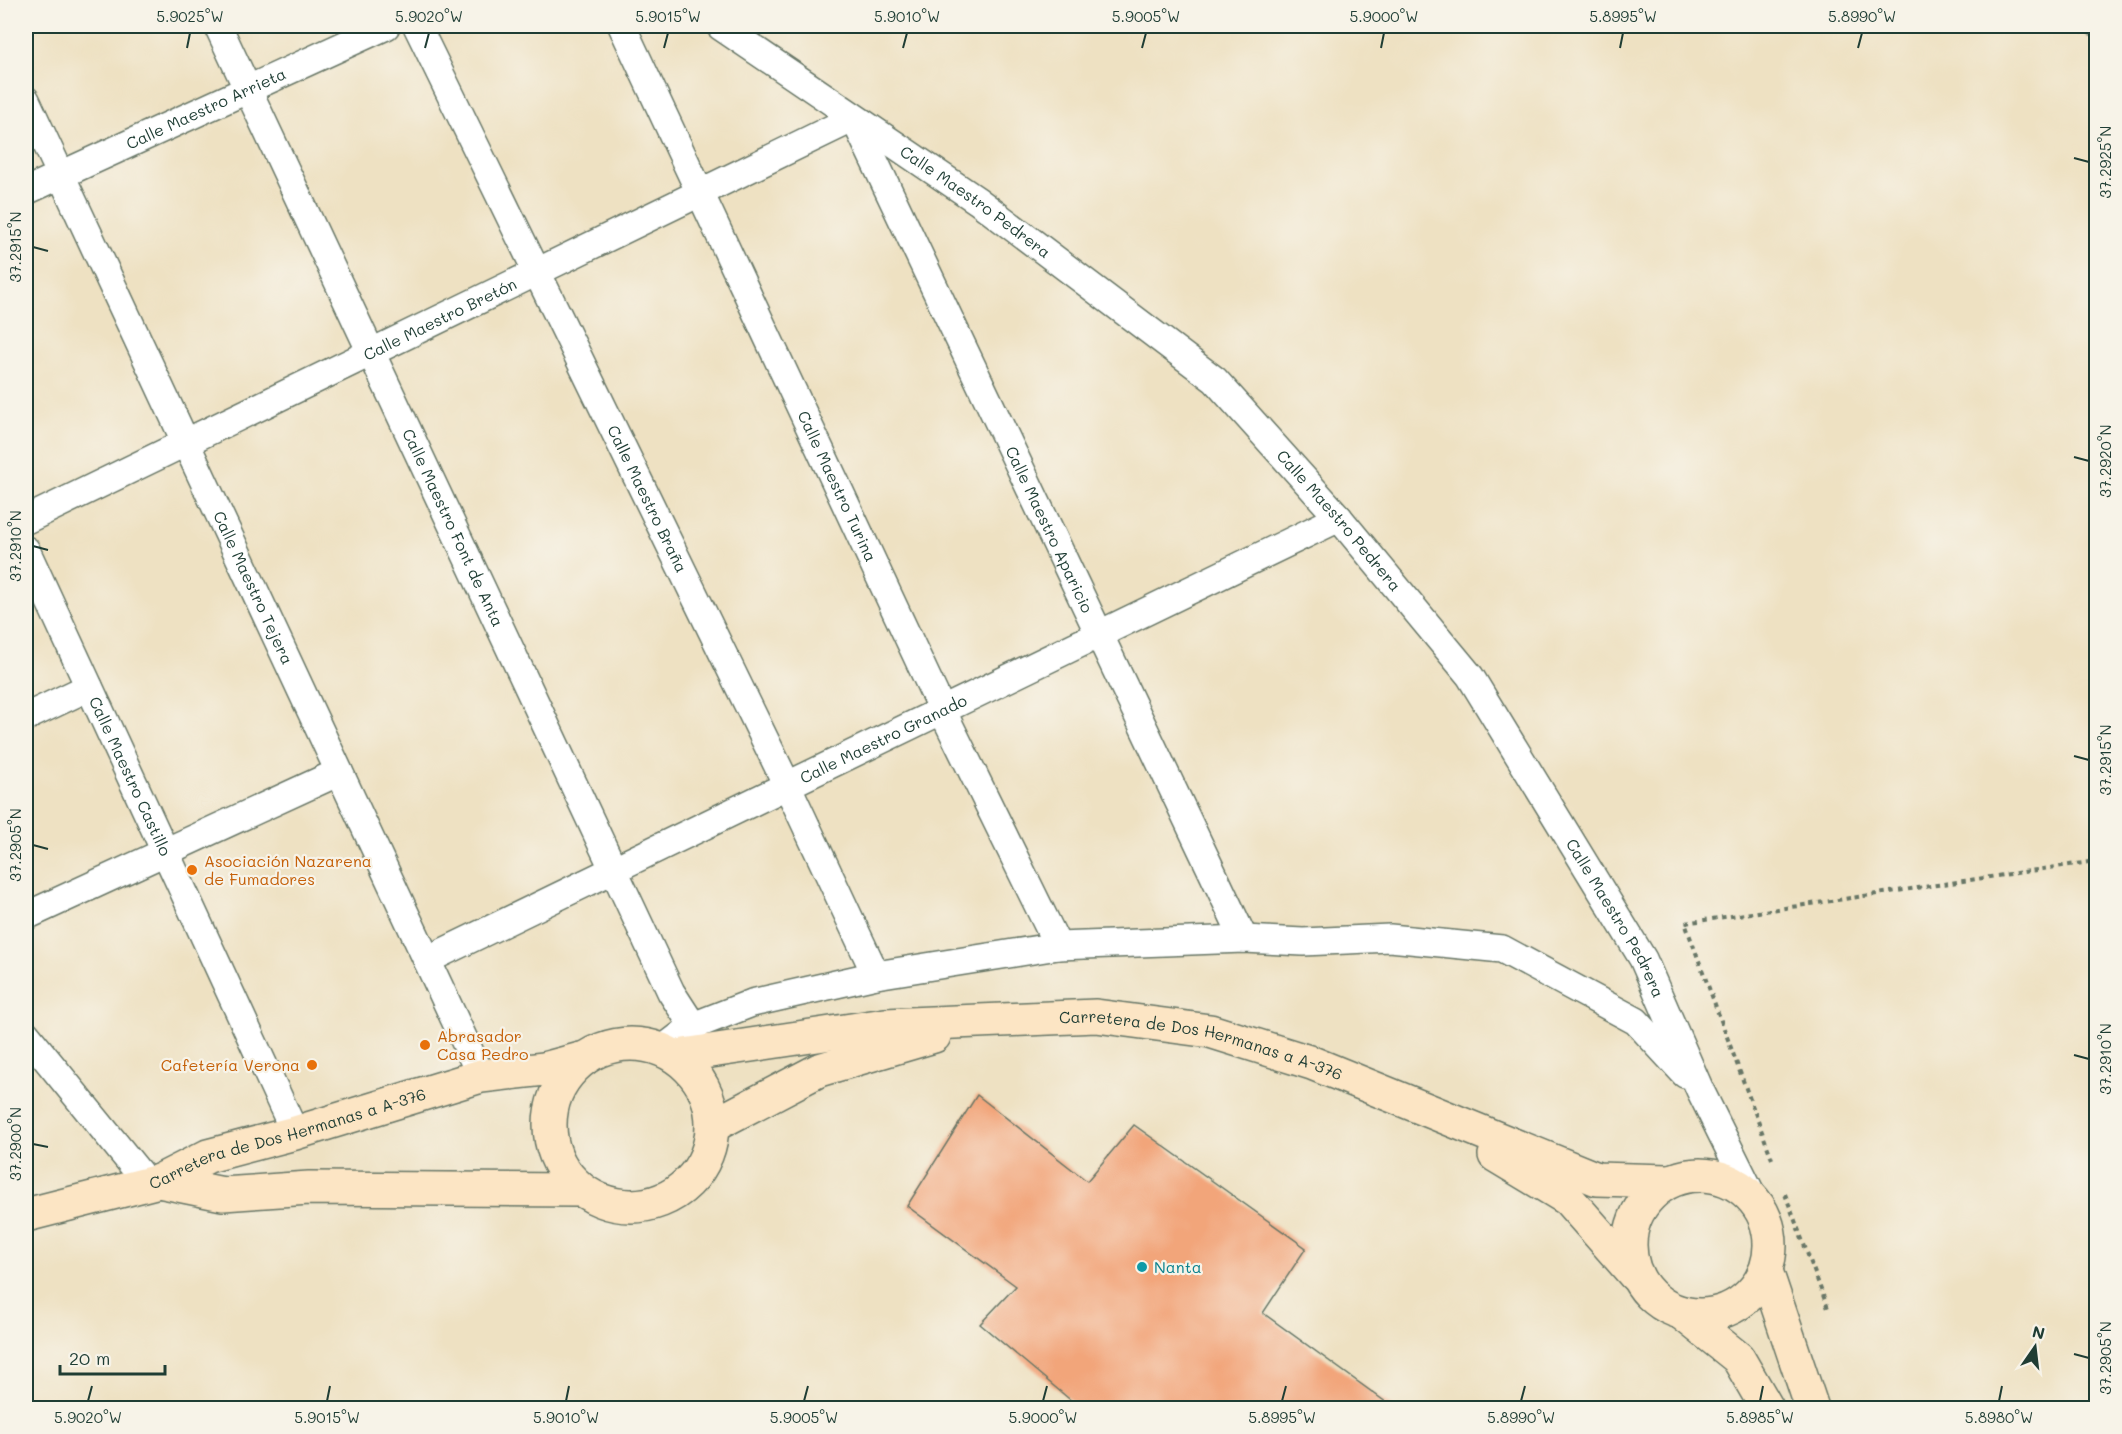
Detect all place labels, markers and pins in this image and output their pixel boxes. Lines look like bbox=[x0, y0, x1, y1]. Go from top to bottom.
place label: Asociación Nazarena de Fumadores bbox=[204, 850, 372, 889]
marker: Asociación Nazarena de Fumadores bbox=[185, 863, 199, 877]
place label: Abrasador Casa Pedro bbox=[437, 1025, 529, 1064]
marker: Abrasador Casa Pedro bbox=[418, 1038, 432, 1052]
place label: Cafetería Verona bbox=[161, 1054, 300, 1075]
marker: Cafetería Verona bbox=[305, 1058, 319, 1072]
place label: Nanta bbox=[1154, 1256, 1202, 1277]
marker: Nanta bbox=[1135, 1260, 1149, 1274]

